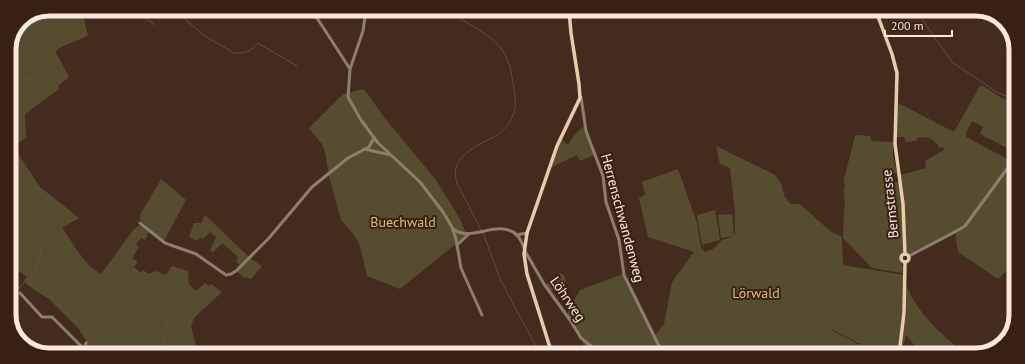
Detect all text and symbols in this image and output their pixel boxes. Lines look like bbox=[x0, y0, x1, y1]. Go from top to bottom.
scale bar bbox=[885, 12, 952, 38]
text: 200 m bbox=[891, 18, 924, 33]
street label: Herrenschwandenweg bbox=[597, 152, 649, 284]
street label: Bernstrasse bbox=[877, 169, 903, 239]
park label: Buechwald bbox=[370, 213, 436, 231]
street label: Löhrweg bbox=[546, 273, 590, 325]
park label: Lörwald bbox=[732, 284, 780, 302]

